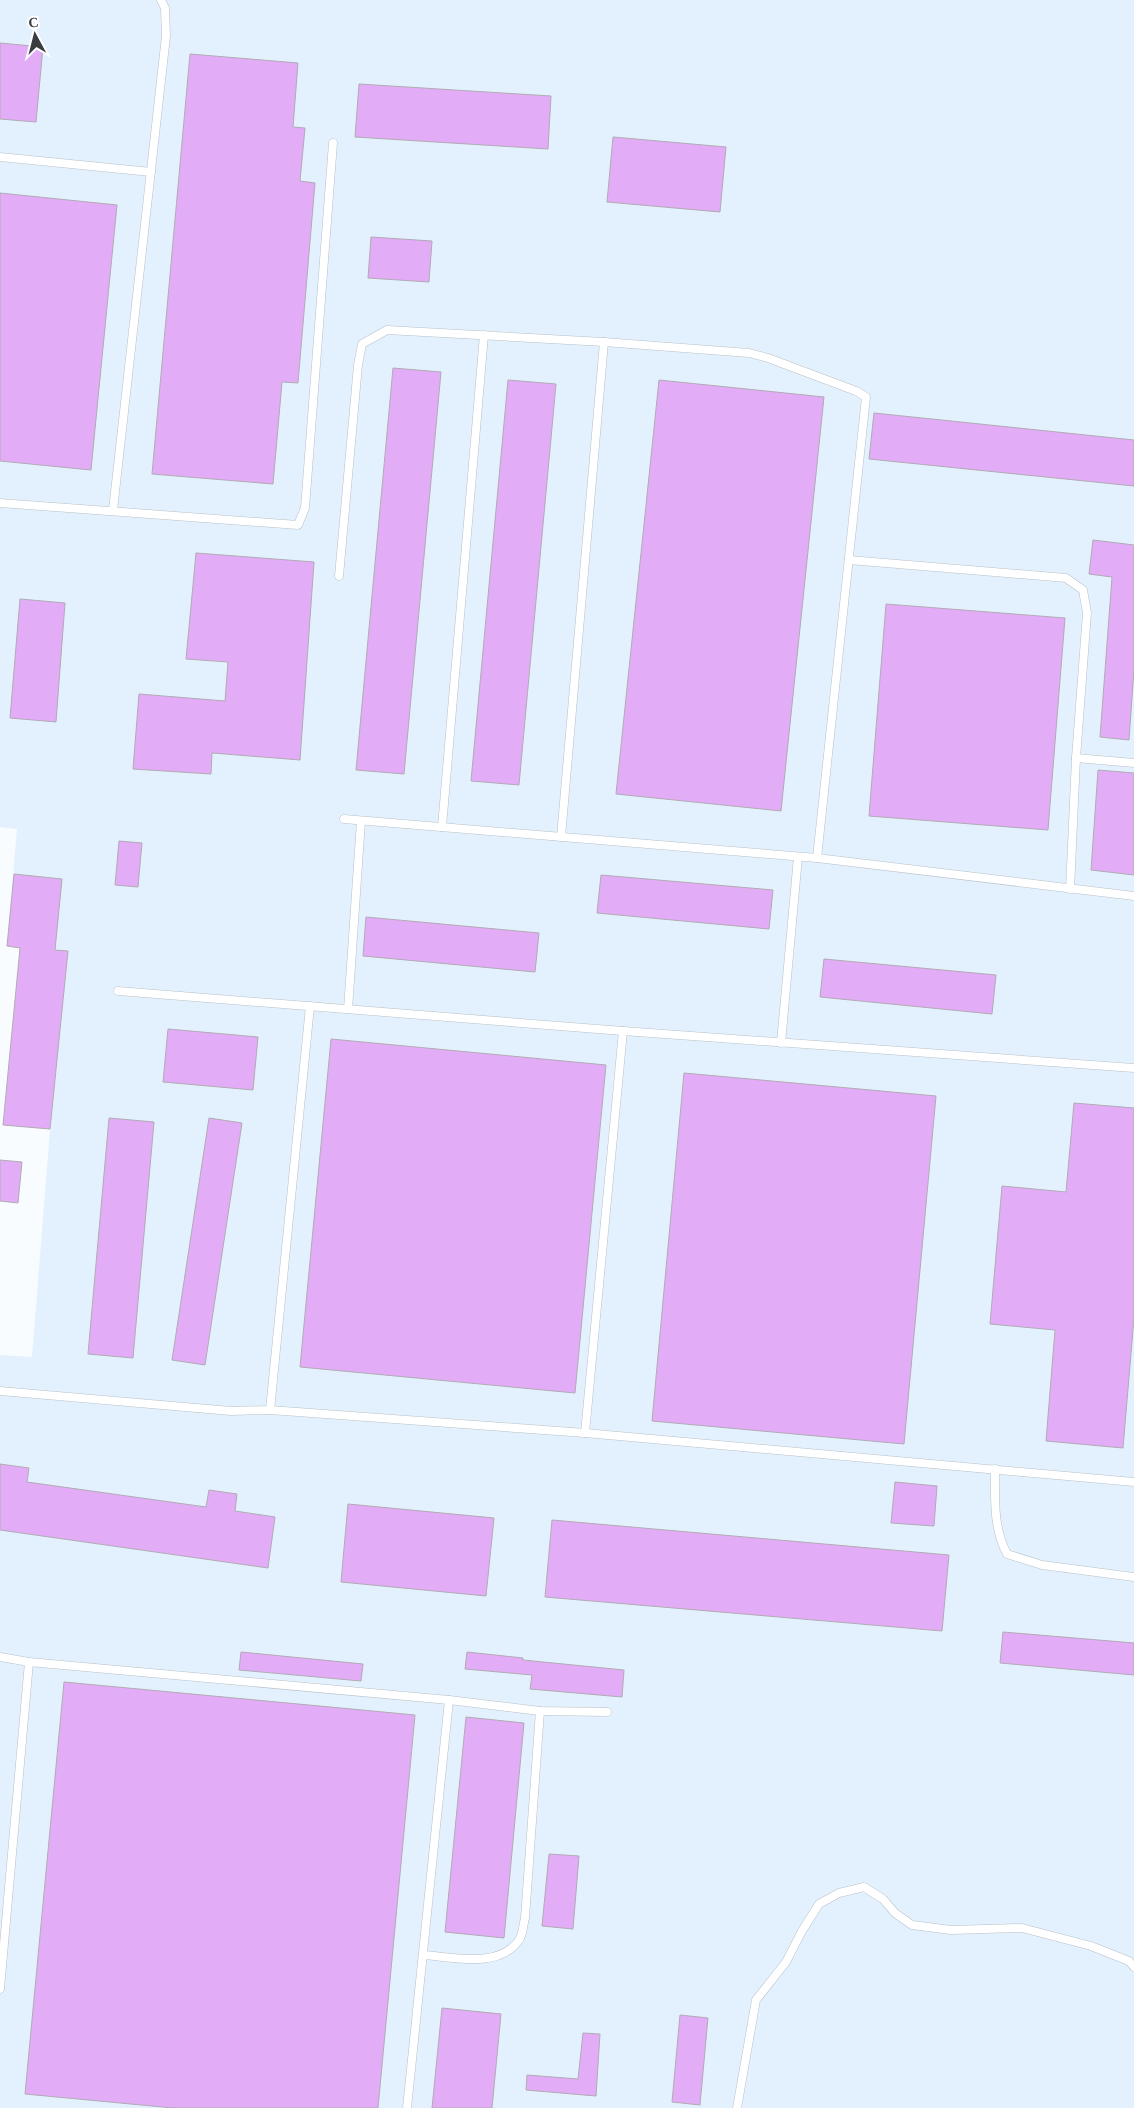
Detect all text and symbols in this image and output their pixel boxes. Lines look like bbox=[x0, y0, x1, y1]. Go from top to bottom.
north arrow bbox=[10, 10, 60, 60]
text: С bbox=[27, 13, 40, 32]

